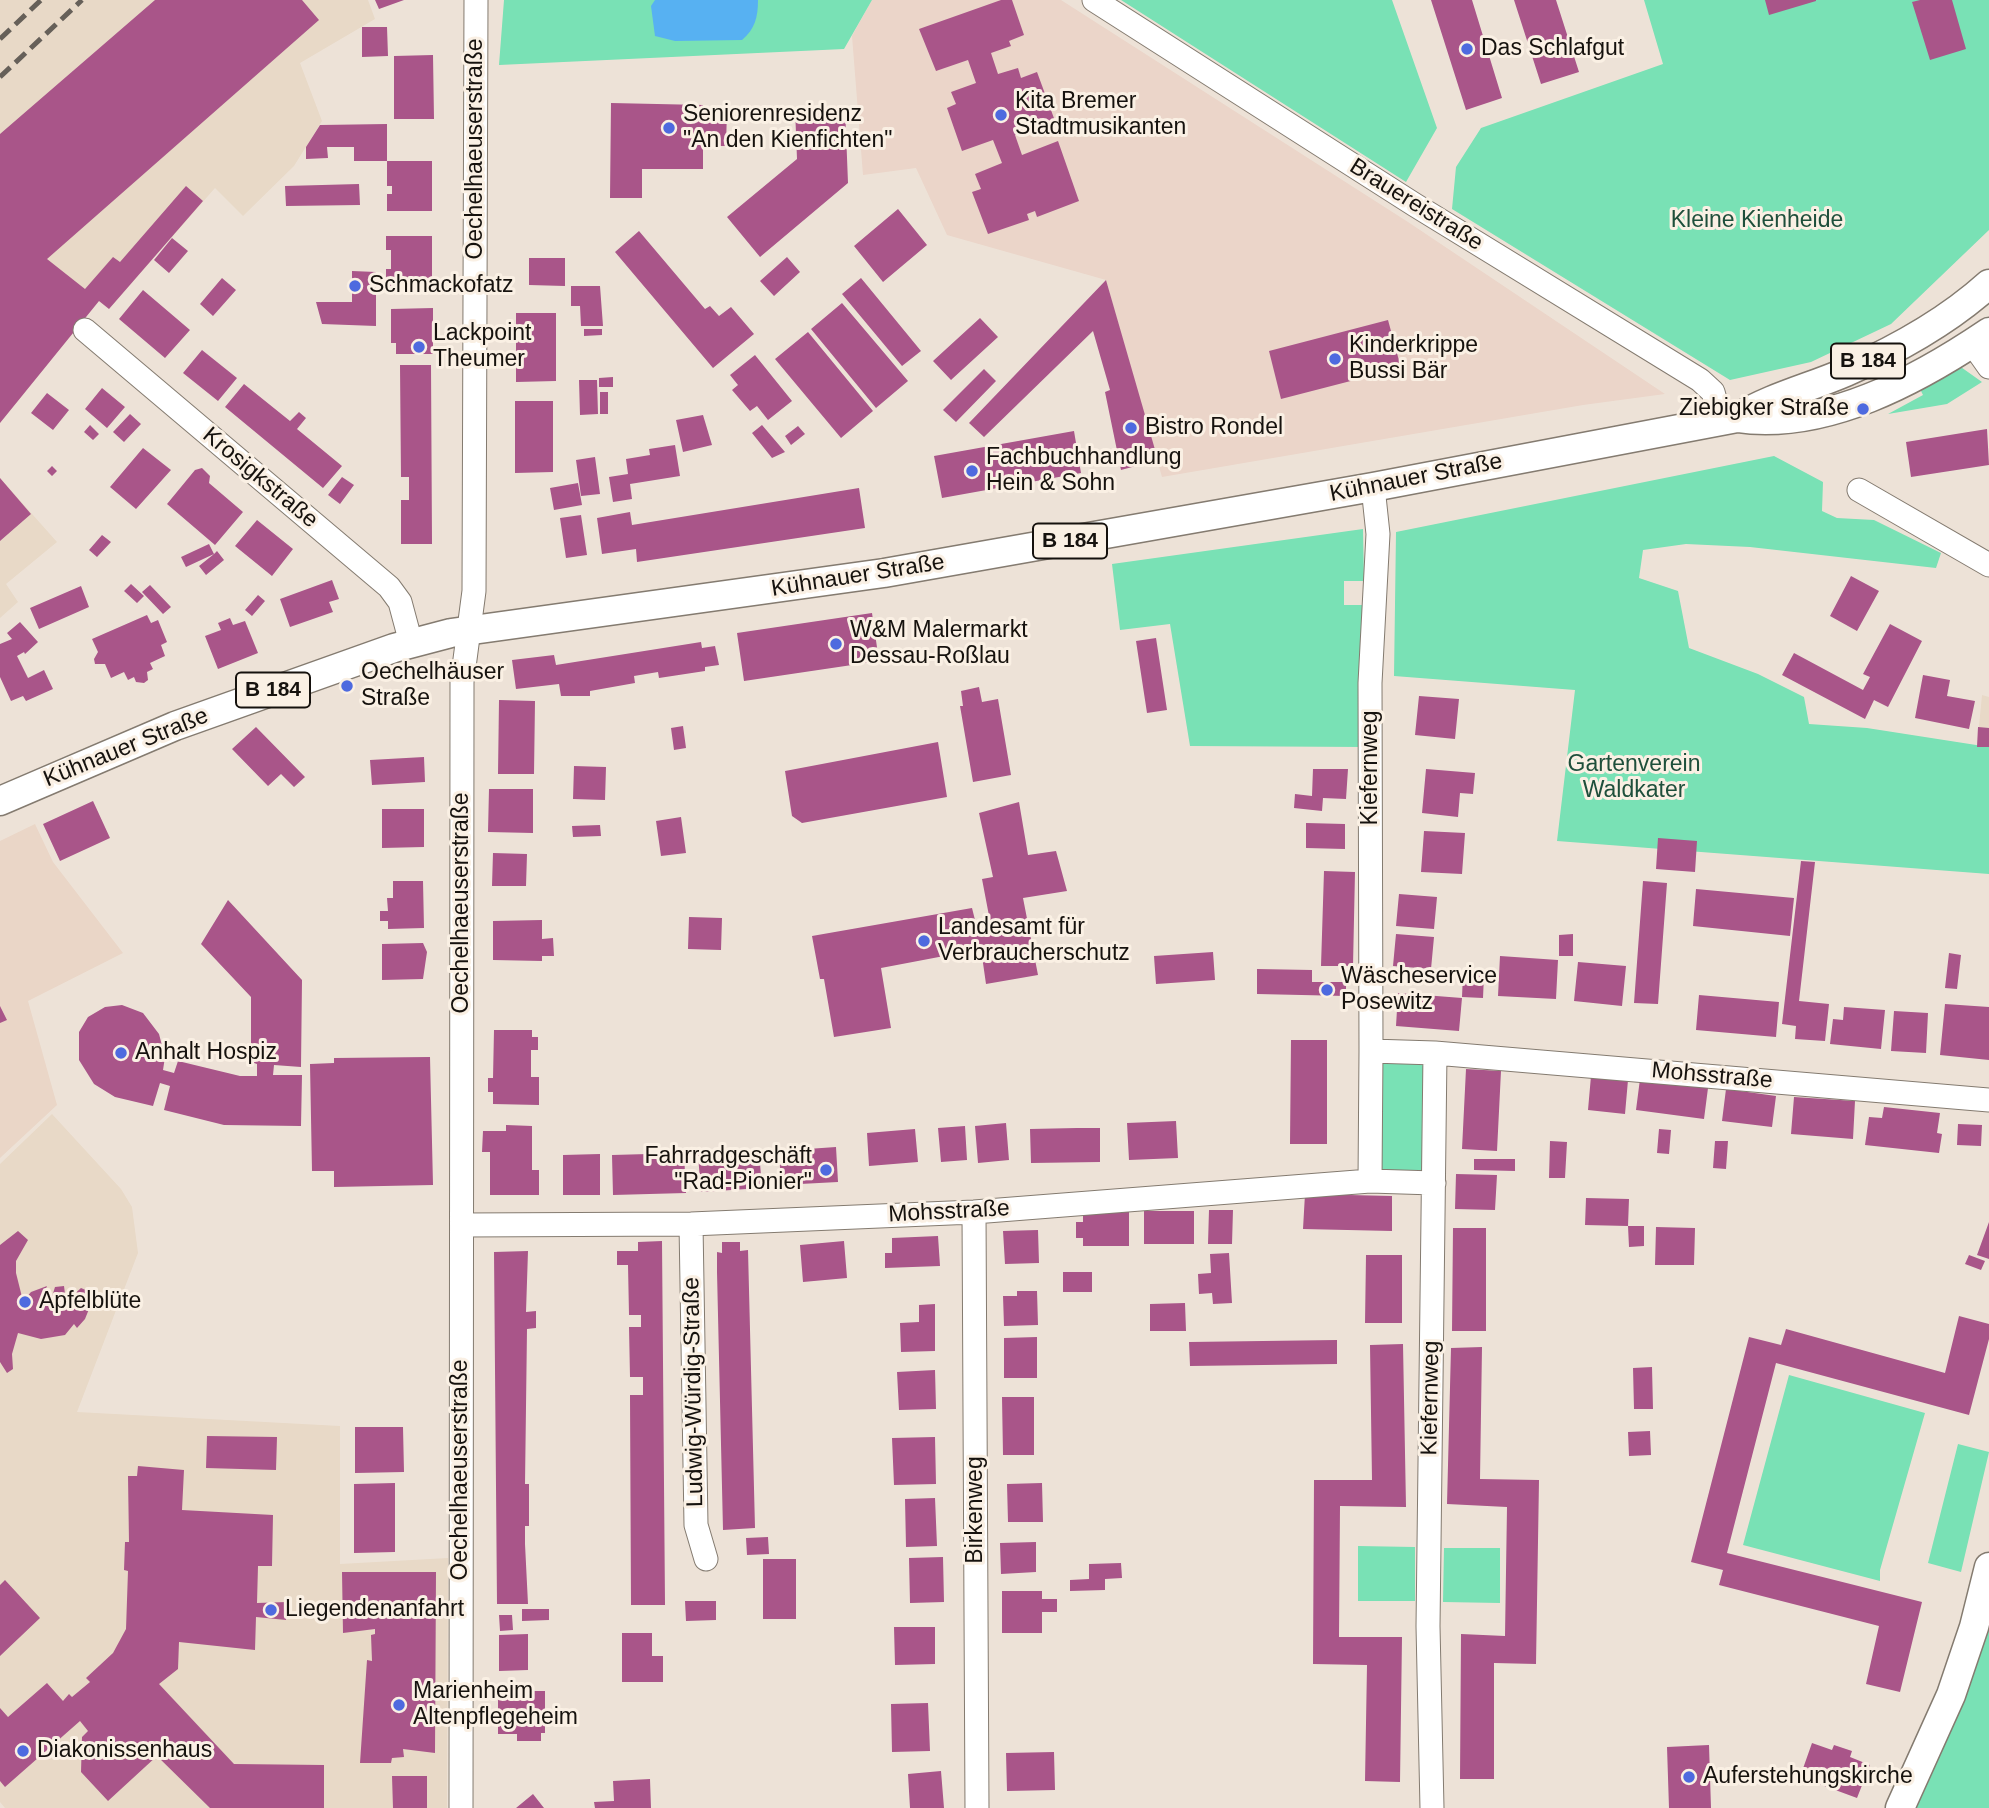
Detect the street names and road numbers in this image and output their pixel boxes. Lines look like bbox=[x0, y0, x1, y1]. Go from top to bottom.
street label: Oechelhaeuserstraße bbox=[462, 38, 490, 260]
street label: Brauereistraße bbox=[1344, 153, 1488, 257]
road number: B 184 bbox=[1831, 344, 1905, 378]
street label: Krosigkstraße bbox=[197, 422, 323, 534]
street label: Kühnauer Straße bbox=[1327, 448, 1505, 508]
road number: B 184 bbox=[1033, 524, 1107, 558]
street label: Kühnauer Straße bbox=[769, 549, 947, 603]
road number: B 184 bbox=[236, 672, 310, 708]
street label: Kühnauer Straße bbox=[40, 702, 212, 794]
street label: Kiefernweg bbox=[1357, 710, 1385, 826]
street label: Oechelhaeuserstraße bbox=[448, 792, 476, 1014]
street label: Mohsstraße bbox=[1650, 1057, 1774, 1095]
street label: Mohsstraße bbox=[888, 1195, 1010, 1229]
street label: Ludwig-Würdig-Straße bbox=[678, 1277, 710, 1507]
street label: Kiefernweg bbox=[1416, 1340, 1446, 1456]
street label: Oechelhaeuserstraße bbox=[447, 1359, 475, 1581]
street label: Birkenweg bbox=[962, 1456, 990, 1564]

